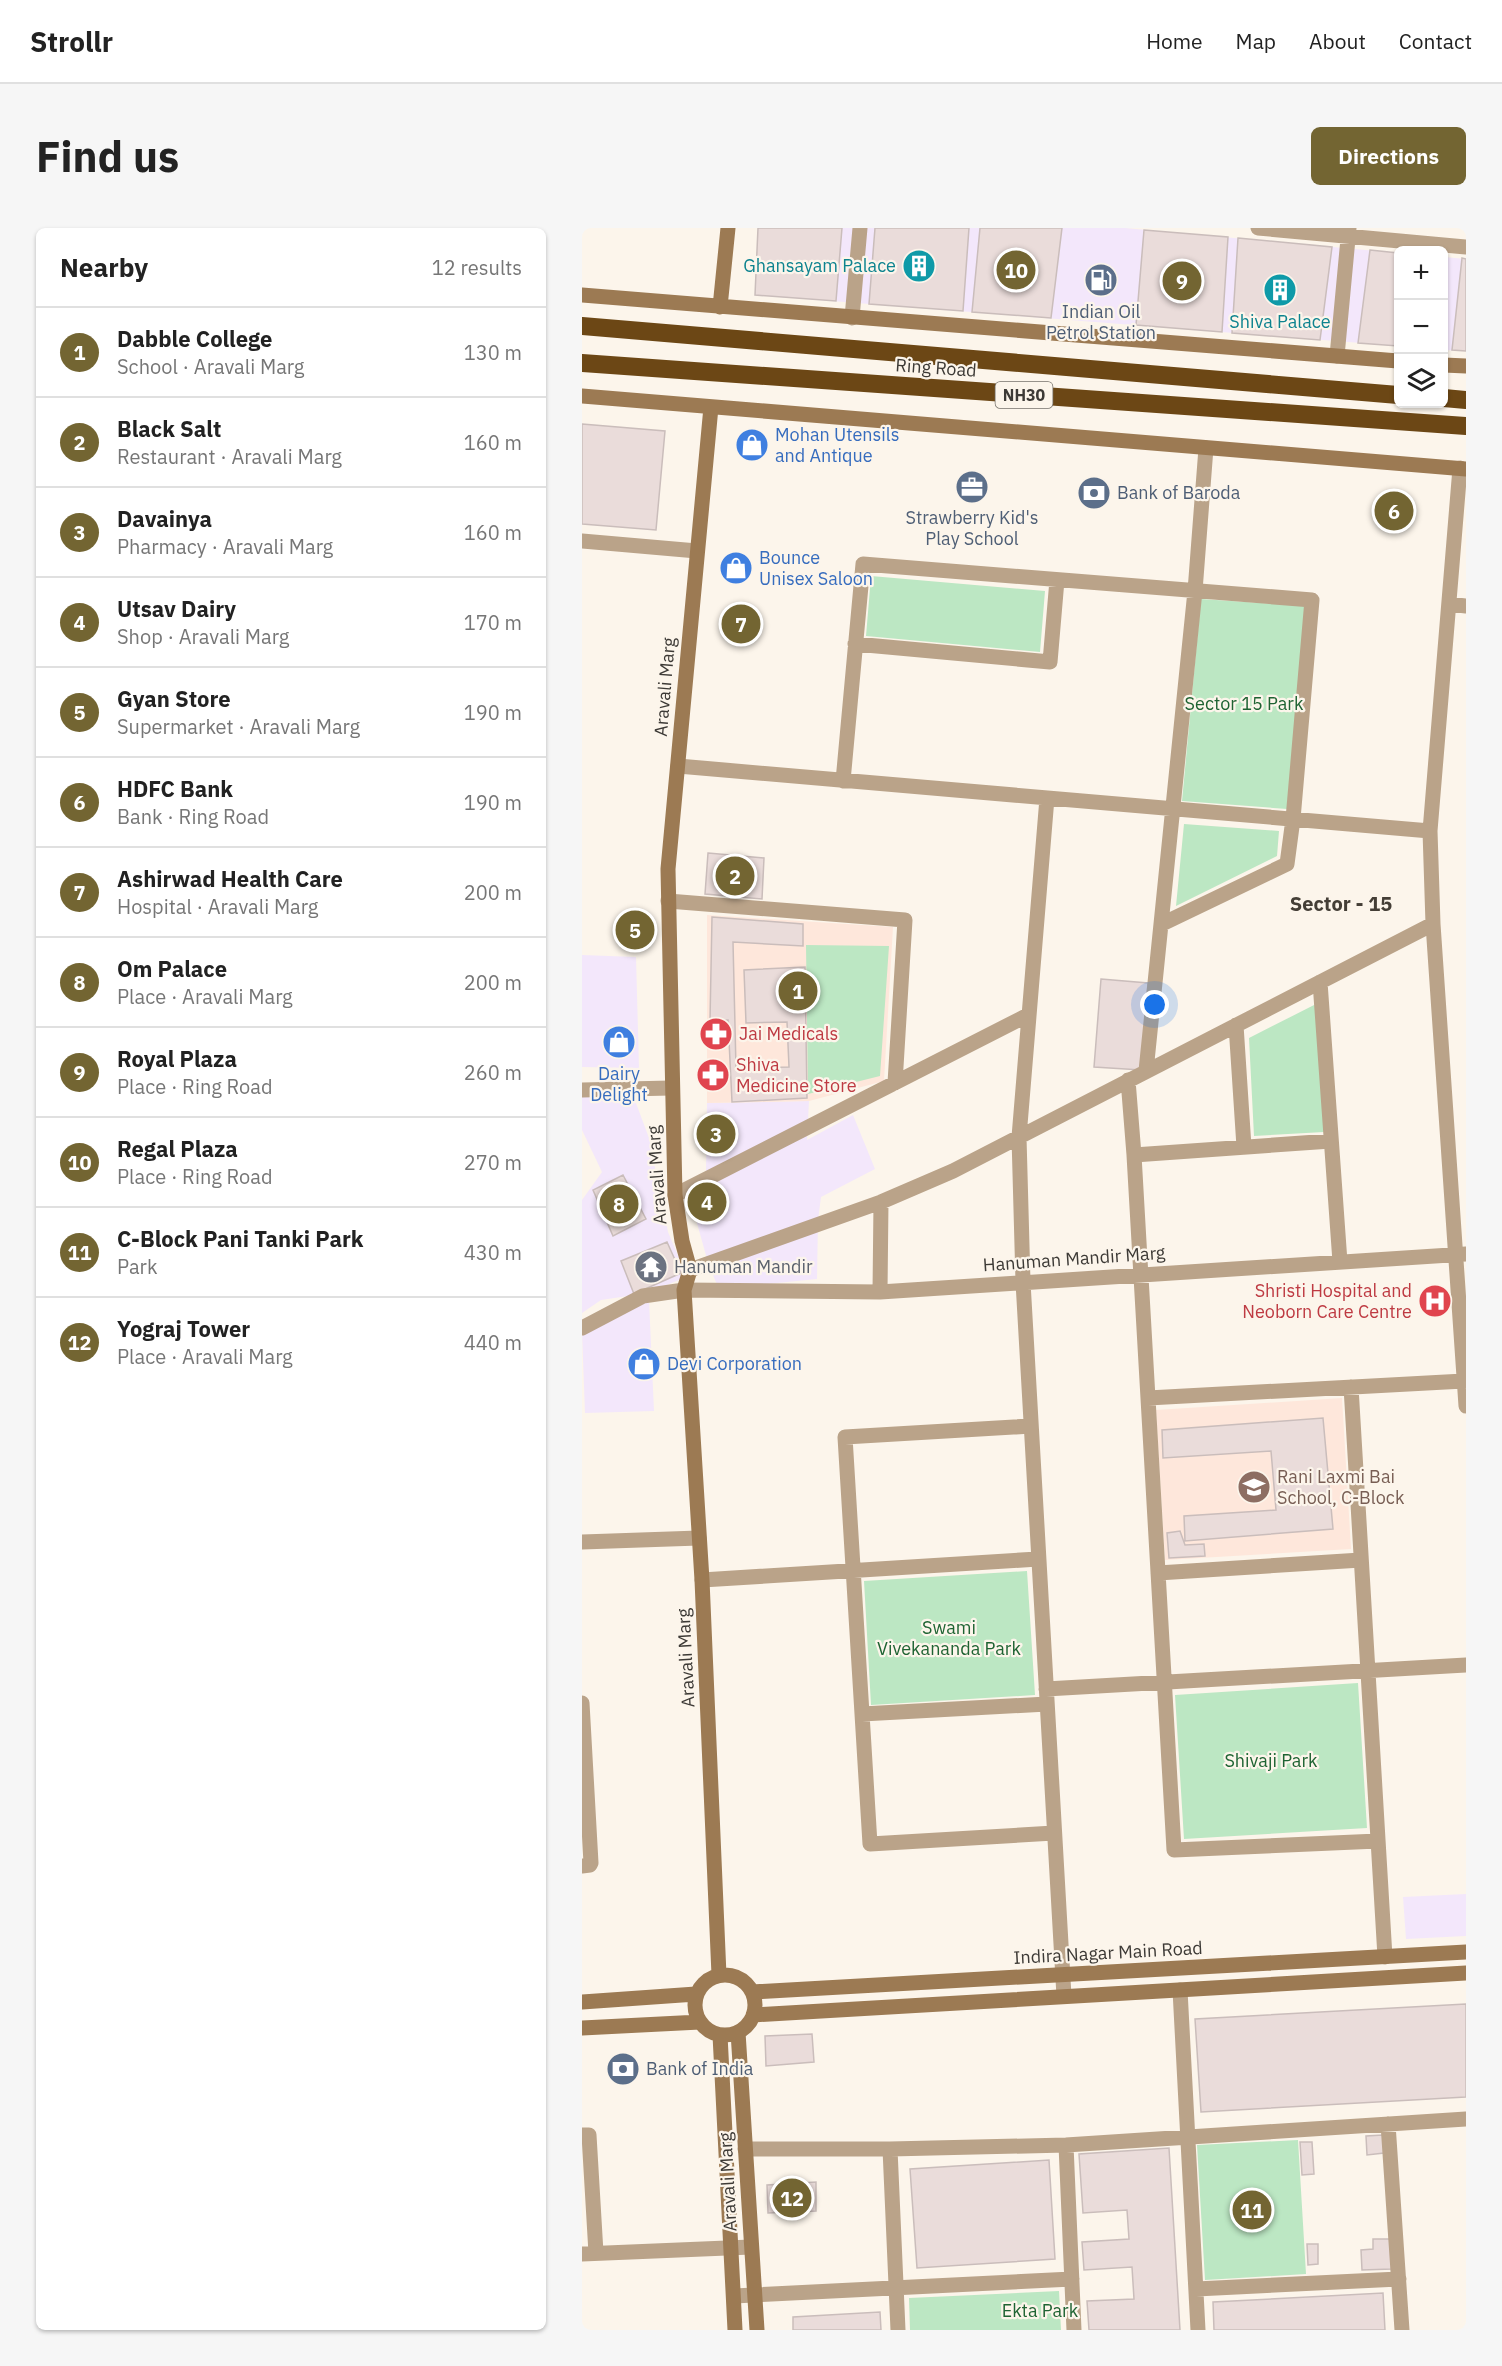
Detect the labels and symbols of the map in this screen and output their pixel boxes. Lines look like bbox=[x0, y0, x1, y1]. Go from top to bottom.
building icon: Ghansayam Palace bbox=[901, 248, 937, 284]
pin: 10 bbox=[996, 248, 1036, 292]
place label: Ghansayam Palace bbox=[743, 254, 896, 277]
pin: 9 bbox=[1162, 259, 1202, 304]
fuel station icon: Indian Oil Petrol Station bbox=[1083, 262, 1119, 298]
building icon: Shiva Palace bbox=[1262, 272, 1298, 308]
place label: Indian Oil Petrol Station bbox=[1046, 300, 1156, 344]
place label: Shiva Palace bbox=[1229, 310, 1331, 333]
street label: Ring Road bbox=[895, 353, 977, 382]
road number: NH30 bbox=[996, 382, 1052, 408]
place label: Mohan Utensils and Antique bbox=[775, 423, 900, 467]
shop icon: Mohan Utensils and Antique bbox=[734, 427, 770, 463]
office icon: Strawberry Kid's Play School bbox=[954, 469, 990, 505]
bank icon: Bank of Baroda bbox=[1076, 475, 1112, 511]
place label: Bank of Baroda bbox=[1117, 481, 1241, 504]
pin: 6 bbox=[1374, 488, 1414, 534]
place label: Strawberry Kid's Play School bbox=[905, 506, 1039, 550]
place label: Bounce Unisex Saloon bbox=[759, 546, 873, 590]
shop icon: Bounce Unisex Saloon bbox=[718, 550, 754, 586]
pin: 7 bbox=[722, 602, 760, 646]
street label: Aravali Marg bbox=[649, 636, 680, 737]
park label: Sector 15 Park bbox=[1185, 692, 1304, 715]
pin: 2 bbox=[716, 854, 754, 898]
district label: Sector - 15 bbox=[1290, 890, 1392, 917]
pin: 5 bbox=[616, 908, 654, 952]
pin: 1 bbox=[778, 968, 818, 1014]
your location bbox=[1140, 990, 1169, 1019]
pharmacy icon: Jai Medicals bbox=[698, 1016, 734, 1052]
place label: Jai Medicals bbox=[739, 1022, 838, 1045]
shop icon: Dairy Delight bbox=[601, 1024, 637, 1060]
place label: Shiva Medicine Store bbox=[736, 1053, 857, 1097]
pharmacy icon: Shiva Medicine Store bbox=[695, 1057, 731, 1093]
place label: Dairy Delight bbox=[590, 1062, 648, 1106]
pin: 3 bbox=[696, 1112, 736, 1156]
street label: Aravali Marg bbox=[642, 1124, 671, 1225]
pin: 4 bbox=[688, 1180, 726, 1224]
pin: 8 bbox=[600, 1182, 639, 1226]
street label: Hanuman Mandir Marg bbox=[982, 1241, 1166, 1276]
temple icon: Hanuman Mandir bbox=[633, 1249, 669, 1285]
place label: Hanuman Mandir bbox=[674, 1255, 813, 1278]
place label: Shristi Hospital and Neoborn Care Centre bbox=[1242, 1279, 1412, 1323]
hospital icon: Shristi Hospital and Neoborn Care Centre bbox=[1417, 1283, 1453, 1319]
shop icon: Devi Corporation bbox=[626, 1346, 662, 1382]
place label: Devi Corporation bbox=[667, 1352, 802, 1375]
place label: Rani Laxmi Bai School, C-Block bbox=[1277, 1465, 1405, 1509]
school or university icon: Rani Laxmi Bai School, C-Block bbox=[1236, 1469, 1272, 1505]
street label: Aravali Marg bbox=[671, 1607, 700, 1708]
park label: Swami Vivekananda Park bbox=[877, 1616, 1021, 1660]
park label: Shivaji Park bbox=[1224, 1749, 1318, 1772]
street label: Indira Nagar Main Road bbox=[1013, 1936, 1203, 1969]
bank icon: Bank of India bbox=[605, 2051, 641, 2087]
place label: Bank of India bbox=[646, 2057, 754, 2080]
street label: Aravali Marg bbox=[713, 2131, 742, 2232]
pin: 12 bbox=[772, 2176, 812, 2220]
pin: 11 bbox=[1232, 2188, 1272, 2232]
park label: Ekta Park bbox=[1002, 2299, 1079, 2322]

